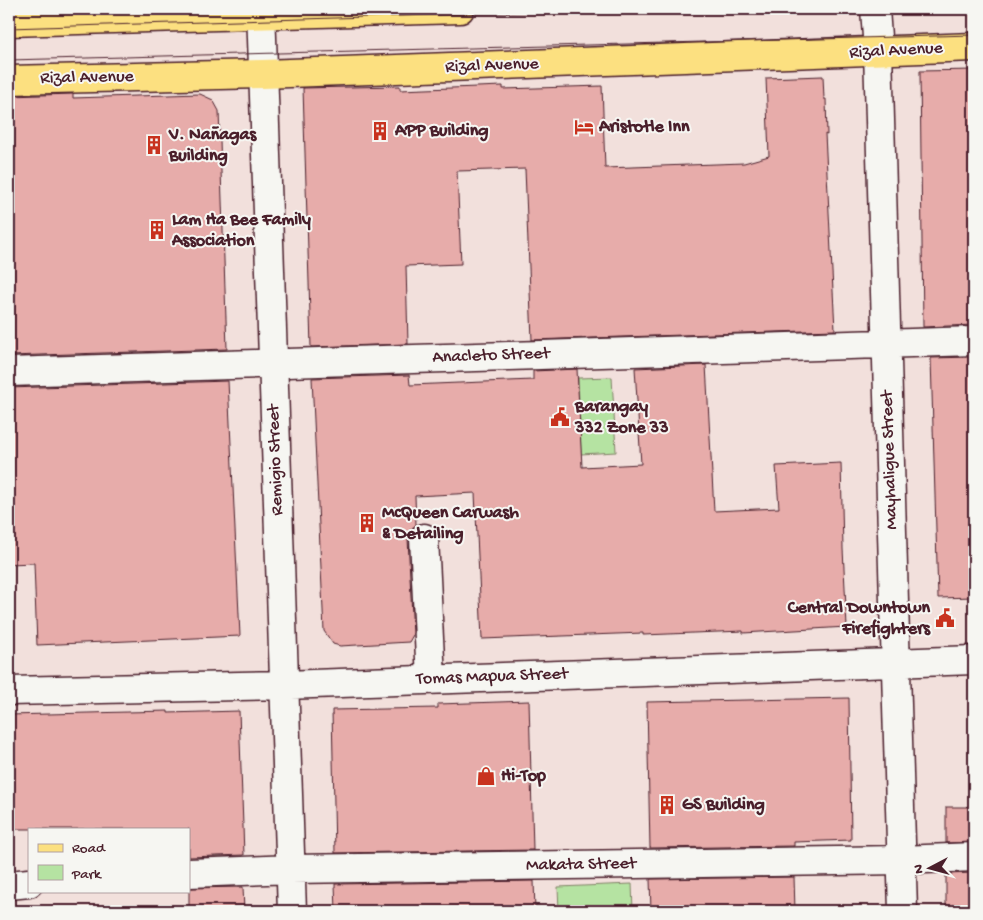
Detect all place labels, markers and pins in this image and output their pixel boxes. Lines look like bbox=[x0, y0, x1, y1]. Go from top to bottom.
hotel icon: Aristotle Inn bbox=[573, 116, 595, 138]
place label: Aristotle Inn bbox=[598, 117, 690, 138]
building icon: APP Building bbox=[369, 120, 391, 142]
place label: APP Building bbox=[394, 121, 489, 142]
place label: V. Nañagas Building bbox=[168, 125, 257, 167]
building icon: V. Nañagas Building bbox=[143, 134, 165, 156]
place label: Lam Ha Bee Family Association bbox=[171, 210, 311, 252]
building icon: Lam Ha Bee Family Association bbox=[146, 219, 168, 241]
place label: Barangay 332 Zone 33 bbox=[574, 397, 669, 439]
public building icon: Barangay 332 Zone 33 bbox=[549, 406, 571, 428]
place label: McQueen Carwash & Detailing bbox=[382, 503, 519, 545]
building icon: McQueen Carwash & Detailing bbox=[356, 512, 378, 534]
place label: Central Downtown Firefighters bbox=[787, 598, 931, 640]
public building icon: Central Downtown Firefighters bbox=[934, 607, 956, 629]
shop icon: Hi-Top bbox=[475, 765, 497, 787]
place label: Hi-Top bbox=[501, 766, 546, 787]
building icon: GS Building bbox=[656, 794, 678, 816]
place label: GS Building bbox=[682, 795, 765, 816]

